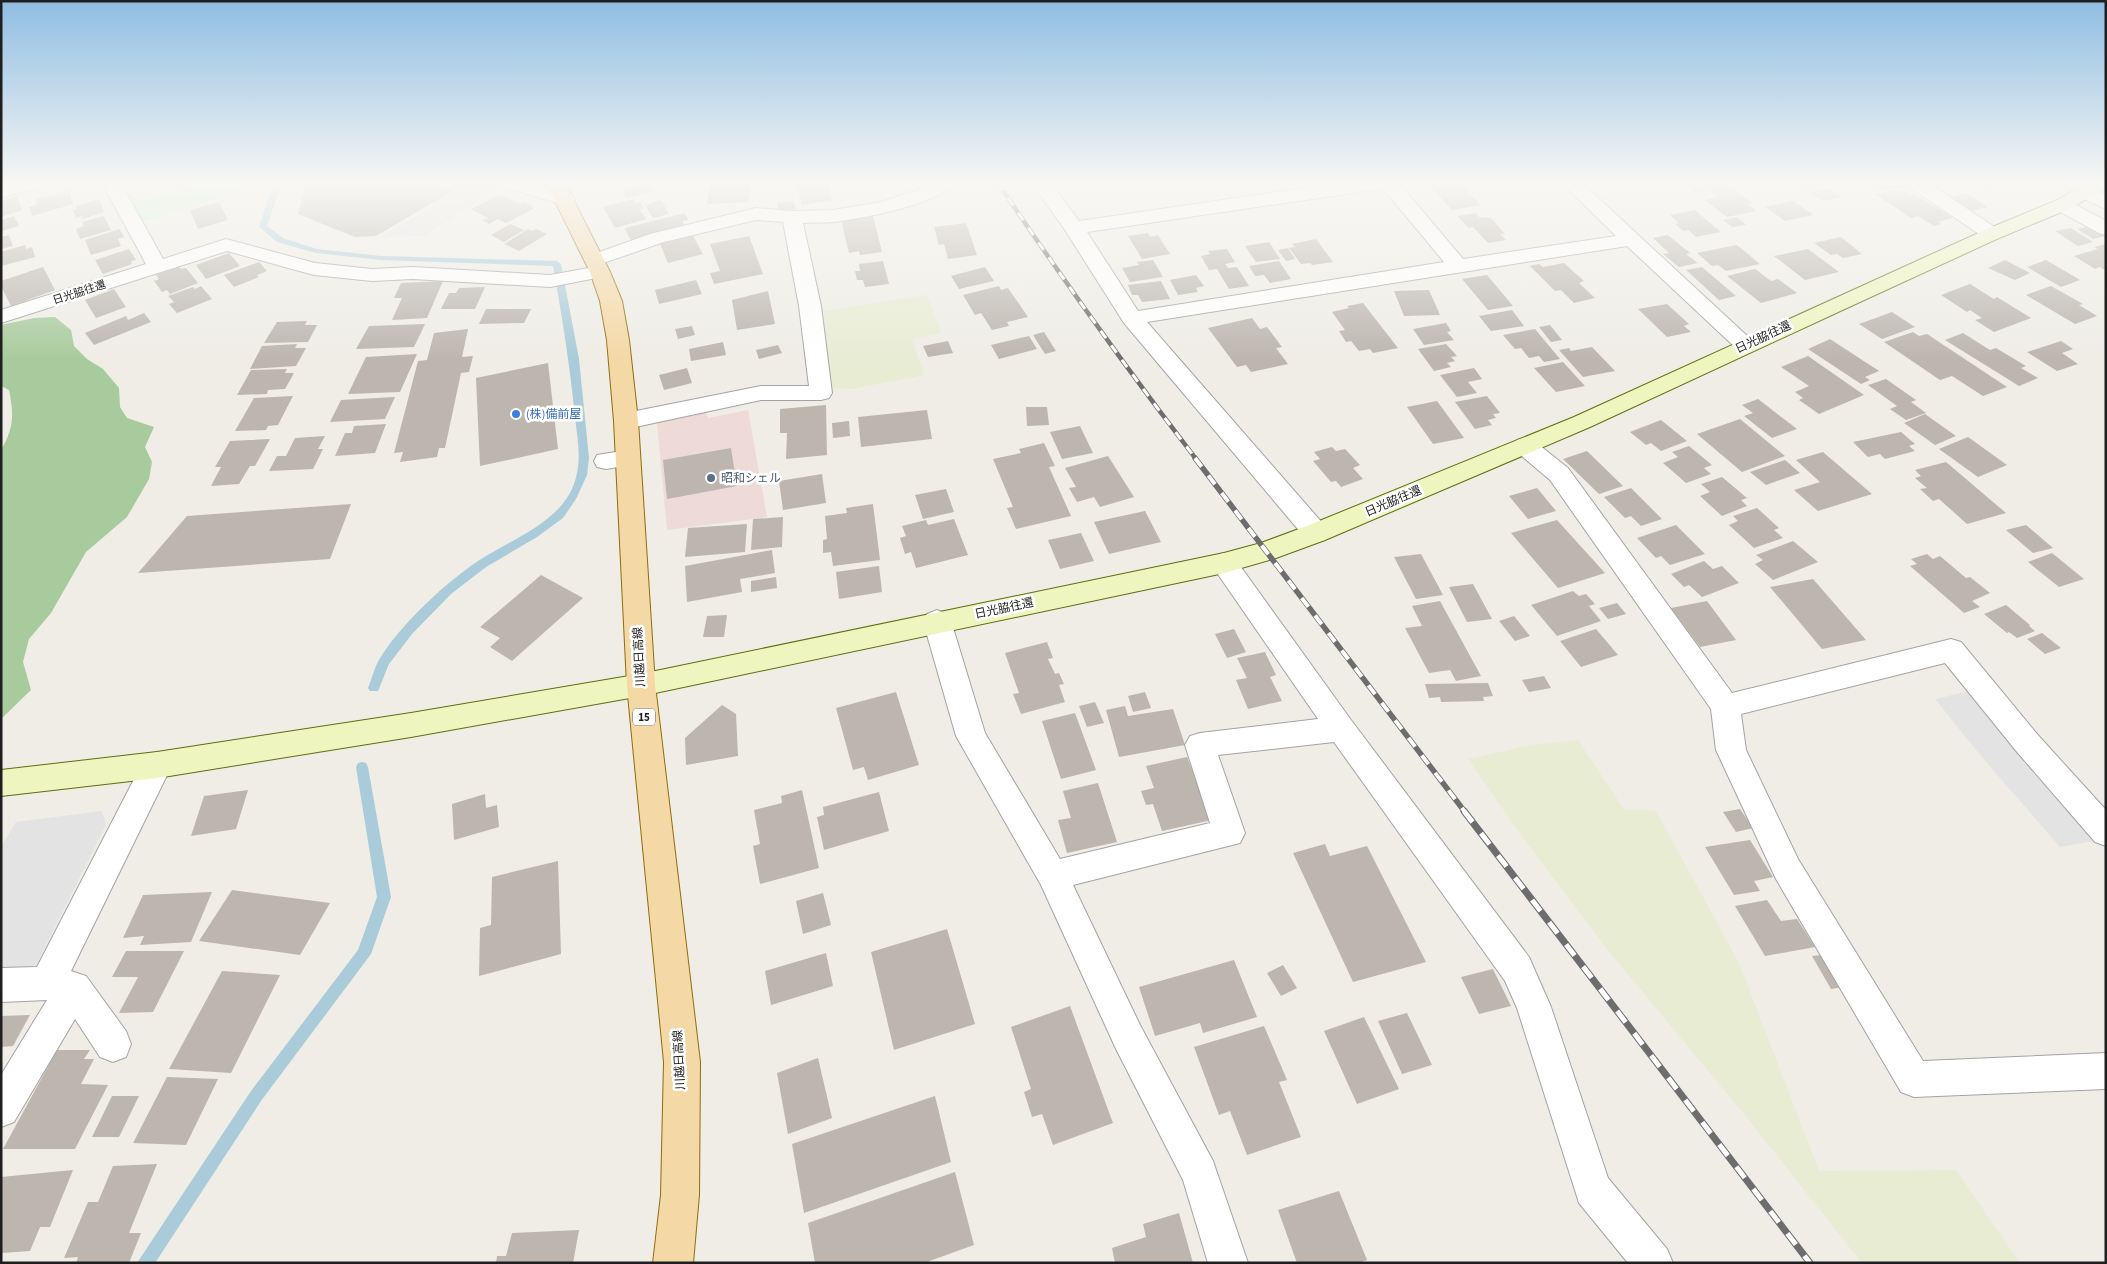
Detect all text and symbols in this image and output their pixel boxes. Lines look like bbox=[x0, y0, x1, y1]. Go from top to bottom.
street label: 日光脇往還 bbox=[51, 277, 108, 308]
street label: 日光脇往還 bbox=[1732, 317, 1794, 358]
place label: (株)備前屋 bbox=[526, 406, 581, 423]
marker: (株)備前屋 bbox=[510, 408, 522, 420]
place label: 昭和シェル bbox=[721, 470, 781, 487]
marker: 昭和シェル bbox=[705, 472, 717, 484]
street label: 日光脇往還 bbox=[1362, 482, 1424, 521]
street label: 日光脇往還 bbox=[973, 594, 1035, 623]
street label: 川越日高線 bbox=[629, 627, 650, 687]
road number: 15 bbox=[633, 709, 655, 726]
street label: 川越日高線 bbox=[669, 1030, 690, 1090]

